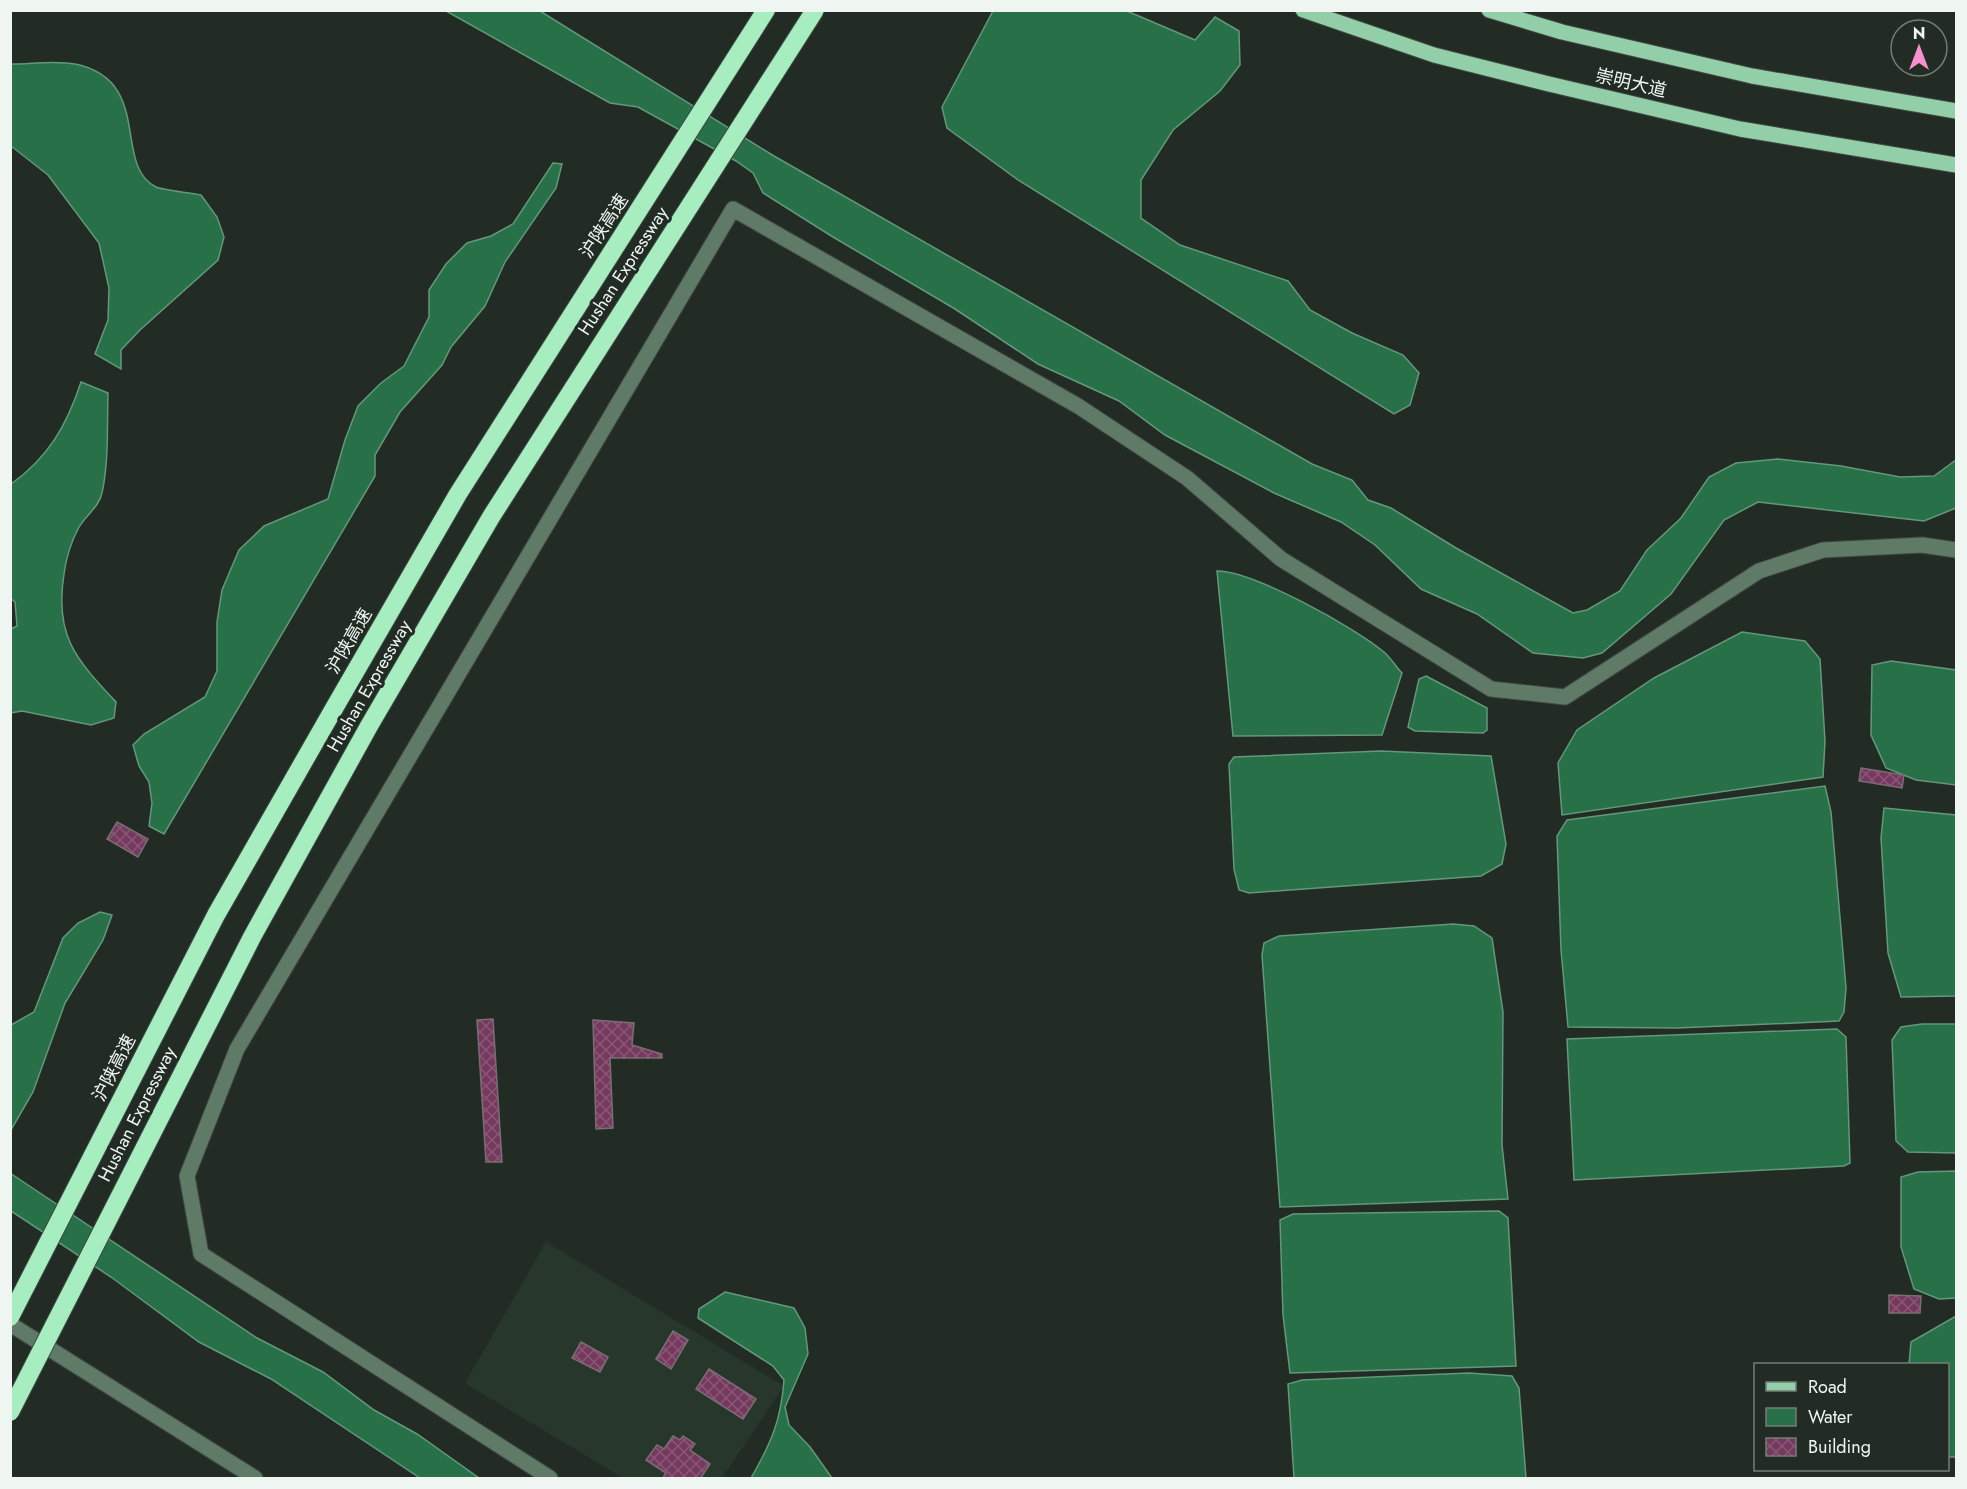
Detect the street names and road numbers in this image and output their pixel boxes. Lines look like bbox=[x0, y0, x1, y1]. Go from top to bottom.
street label: 崇明大道 bbox=[1593, 62, 1669, 104]
street label: 沪陕高速 bbox=[573, 189, 635, 263]
street label: Hushan Expressway bbox=[572, 202, 674, 340]
street label: 沪陕高速 bbox=[320, 603, 378, 679]
street label: Hushan Expressway bbox=[321, 615, 417, 757]
street label: 沪陕高速 bbox=[86, 1030, 142, 1106]
street label: Hushan Expressway bbox=[92, 1042, 182, 1186]

